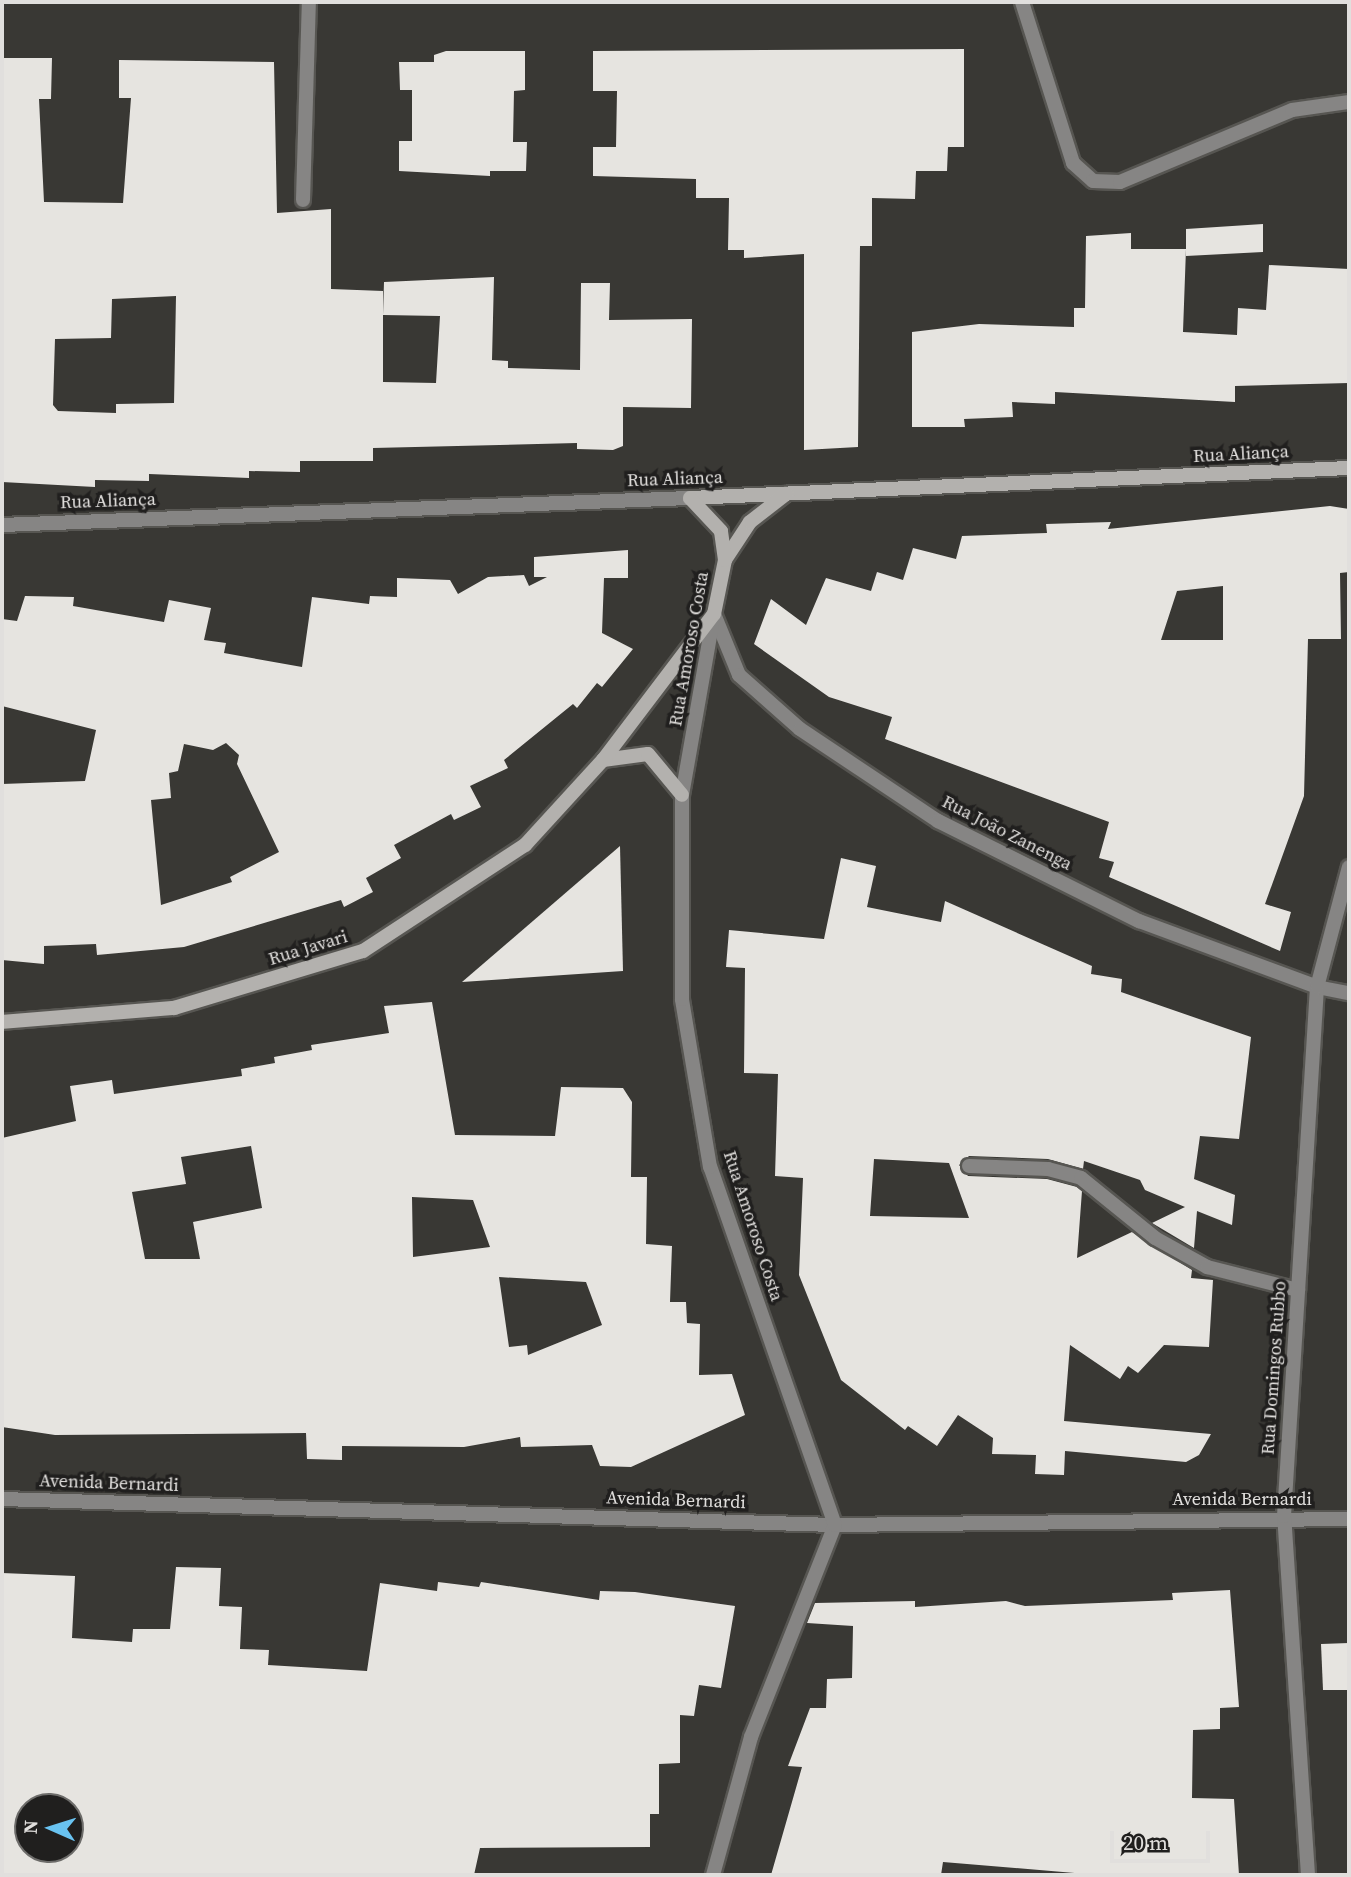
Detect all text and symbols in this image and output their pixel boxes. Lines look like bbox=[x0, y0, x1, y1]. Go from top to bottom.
street label: Rua Aliança bbox=[1193, 441, 1289, 467]
street label: Rua Aliança bbox=[627, 467, 723, 491]
street label: Rua Aliança bbox=[60, 489, 156, 513]
street label: Rua Amoroso Costa bbox=[665, 570, 713, 728]
street label: Rua João Zanenga bbox=[938, 791, 1076, 875]
street label: Rua Javari bbox=[266, 926, 350, 970]
street label: Rua Amoroso Costa bbox=[719, 1148, 787, 1304]
street label: Rua Domingos Rubbo bbox=[1257, 1280, 1291, 1456]
street label: Avenida Bernardi bbox=[39, 1470, 179, 1496]
street label: Avenida Bernardi bbox=[606, 1487, 746, 1513]
street label: Avenida Bernardi bbox=[1172, 1488, 1312, 1510]
north arrow bbox=[14, 1793, 84, 1863]
scale bar bbox=[1113, 1818, 1213, 1862]
text: N bbox=[17, 1819, 43, 1835]
text: 20 m bbox=[1123, 1828, 1168, 1857]

